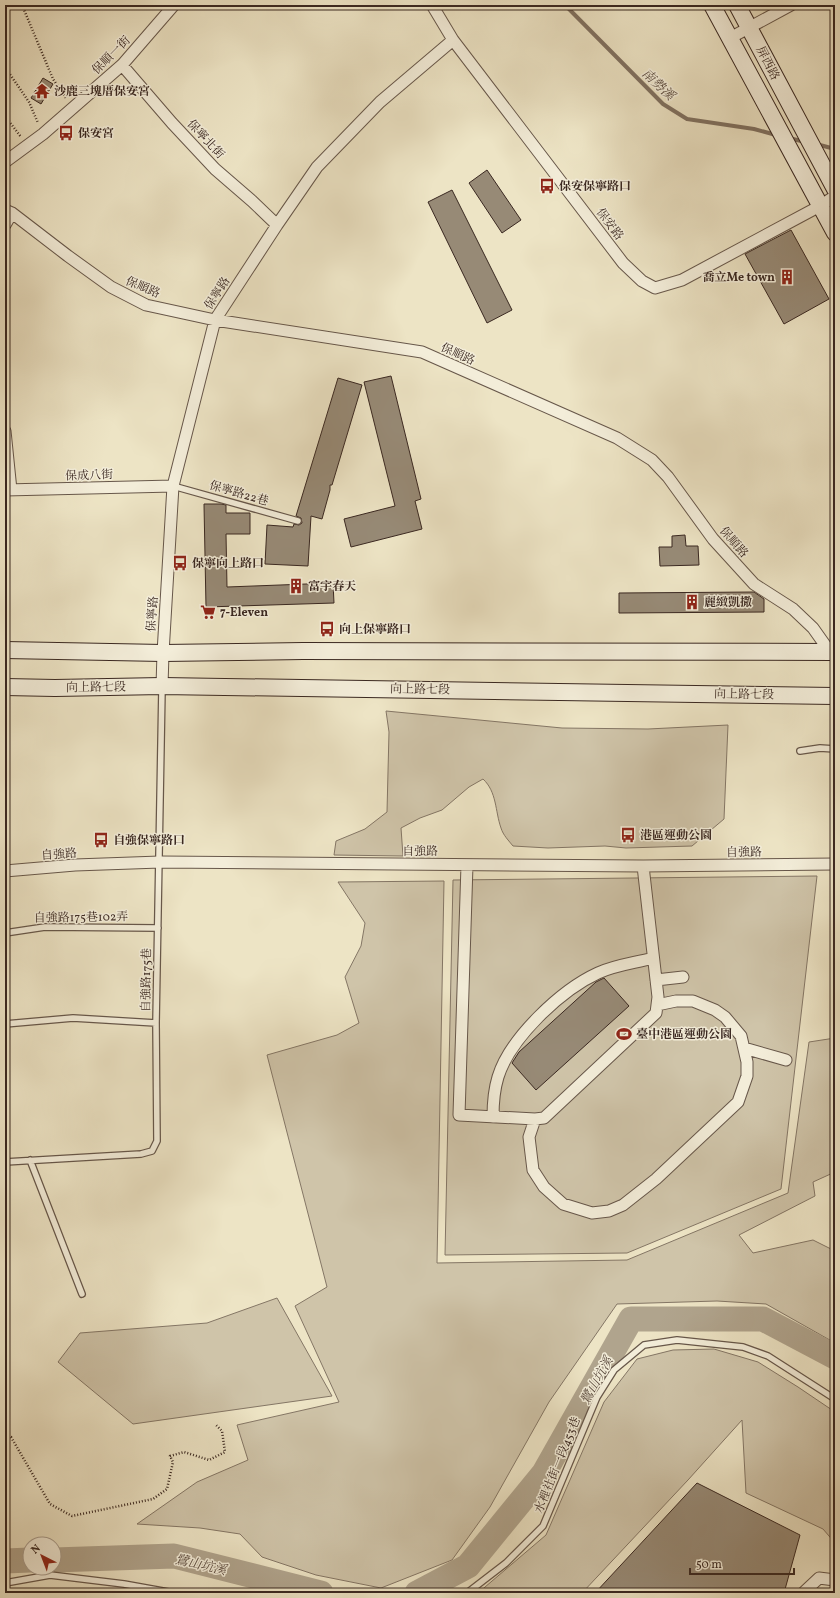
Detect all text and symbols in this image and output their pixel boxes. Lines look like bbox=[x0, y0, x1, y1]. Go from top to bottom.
street label: 保順一街 bbox=[89, 32, 135, 78]
street label: 屏西路 bbox=[752, 44, 782, 83]
water label: 南勢溪 bbox=[637, 66, 679, 107]
temple icon: 沙鹿三塊厝保安宮 bbox=[33, 82, 51, 100]
place label: 沙鹿三塊厝保安宮 bbox=[54, 84, 150, 100]
street label: 保寧北街 bbox=[183, 117, 228, 163]
bus stop icon: 保安宮 bbox=[57, 124, 75, 142]
place label: 保安宮 bbox=[78, 126, 114, 142]
bus stop icon: 保安保寧路口 bbox=[538, 177, 556, 195]
place label: 保安保寧路口 bbox=[559, 179, 631, 195]
street label: 保安路 bbox=[592, 205, 626, 244]
building icon: 喬立Me town bbox=[778, 268, 796, 286]
place label: 喬立Me town bbox=[703, 270, 775, 286]
street label: 保順路 bbox=[123, 274, 162, 302]
street label: 保寧路 bbox=[201, 274, 234, 313]
street label: 保順路 bbox=[438, 340, 477, 370]
street label: 保成八街 bbox=[65, 467, 114, 485]
street label: 保寧路22巷 bbox=[207, 478, 270, 510]
street label: 保順路 bbox=[715, 524, 751, 561]
bus stop icon: 保寧向上路口 bbox=[171, 554, 189, 572]
place label: 保寧向上路口 bbox=[192, 556, 264, 572]
building icon: 富宇春天 bbox=[287, 577, 305, 595]
place label: 富宇春天 bbox=[308, 579, 356, 595]
building icon: 麗緻凱撒 bbox=[683, 593, 701, 611]
place label: 麗緻凱撒 bbox=[704, 595, 752, 611]
street label: 保寧路 bbox=[144, 596, 162, 633]
supermarket icon: 7-Eleven bbox=[199, 603, 217, 621]
place label: 7-Eleven bbox=[220, 605, 268, 621]
bus stop icon: 向上保寧路口 bbox=[318, 620, 336, 638]
place label: 向上保寧路口 bbox=[339, 622, 411, 638]
street label: 向上路七段 bbox=[66, 679, 126, 697]
street label: 向上路七段 bbox=[390, 681, 450, 699]
street label: 向上路七段 bbox=[714, 686, 774, 704]
bus stop icon: 港區運動公園 bbox=[619, 826, 637, 844]
place label: 港區運動公園 bbox=[640, 828, 712, 844]
bus stop icon: 自強保寧路口 bbox=[92, 831, 110, 849]
place label: 自強保寧路口 bbox=[113, 833, 185, 849]
street label: 自強路 bbox=[402, 844, 438, 860]
street label: 自強路 bbox=[726, 845, 762, 861]
street label: 自強路 bbox=[41, 846, 78, 864]
street label: 自強路175巷102弄 bbox=[34, 909, 128, 927]
street label: 自強路175巷 bbox=[138, 948, 156, 1012]
sports icon: 臺中港區運動公園 bbox=[615, 1025, 633, 1043]
place label: 臺中港區運動公園 bbox=[636, 1027, 732, 1043]
water label: 鷺山坑溪 bbox=[577, 1352, 619, 1408]
street label: 水裡社街一段453巷 bbox=[531, 1415, 585, 1516]
north arrow bbox=[22, 1536, 62, 1576]
text: N bbox=[28, 1541, 44, 1558]
scale bar bbox=[690, 1550, 794, 1576]
water label: 鷺山坑溪 bbox=[173, 1551, 230, 1581]
text: 50 m bbox=[696, 1557, 722, 1573]

